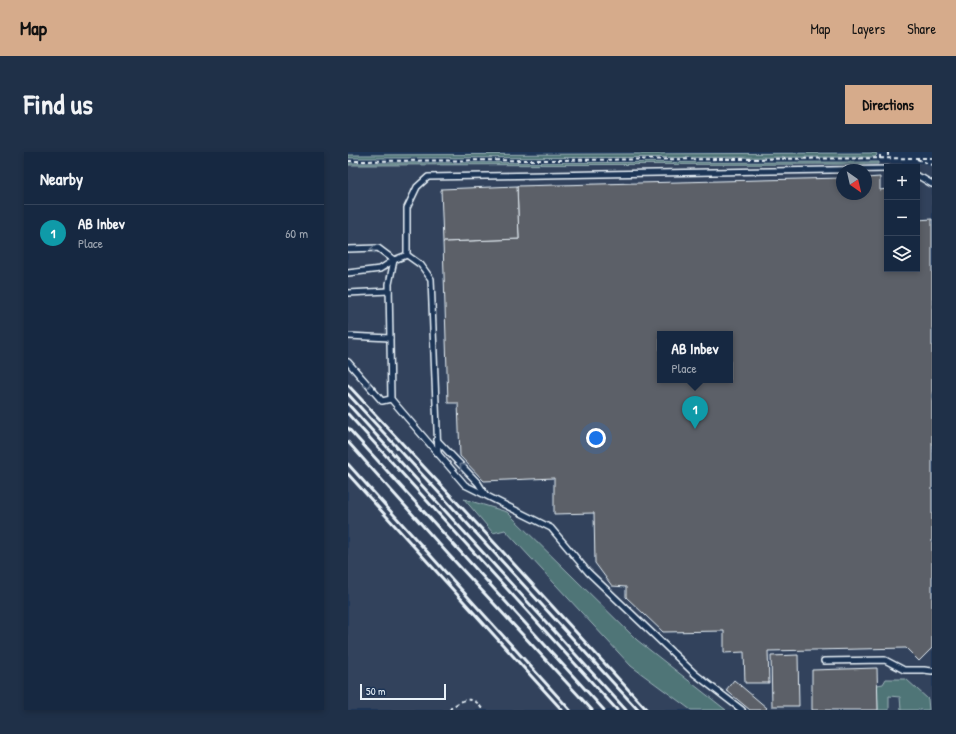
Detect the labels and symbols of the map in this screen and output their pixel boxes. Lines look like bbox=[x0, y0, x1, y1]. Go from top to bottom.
north arrow bbox=[836, 164, 872, 200]
one-way arrow bbox=[369, 244, 376, 253]
one-way arrow bbox=[363, 381, 370, 388]
pin: 1 bbox=[682, 396, 708, 429]
your location bbox=[586, 428, 606, 448]
one-way arrow bbox=[460, 464, 467, 471]
scale bar bbox=[360, 682, 446, 701]

